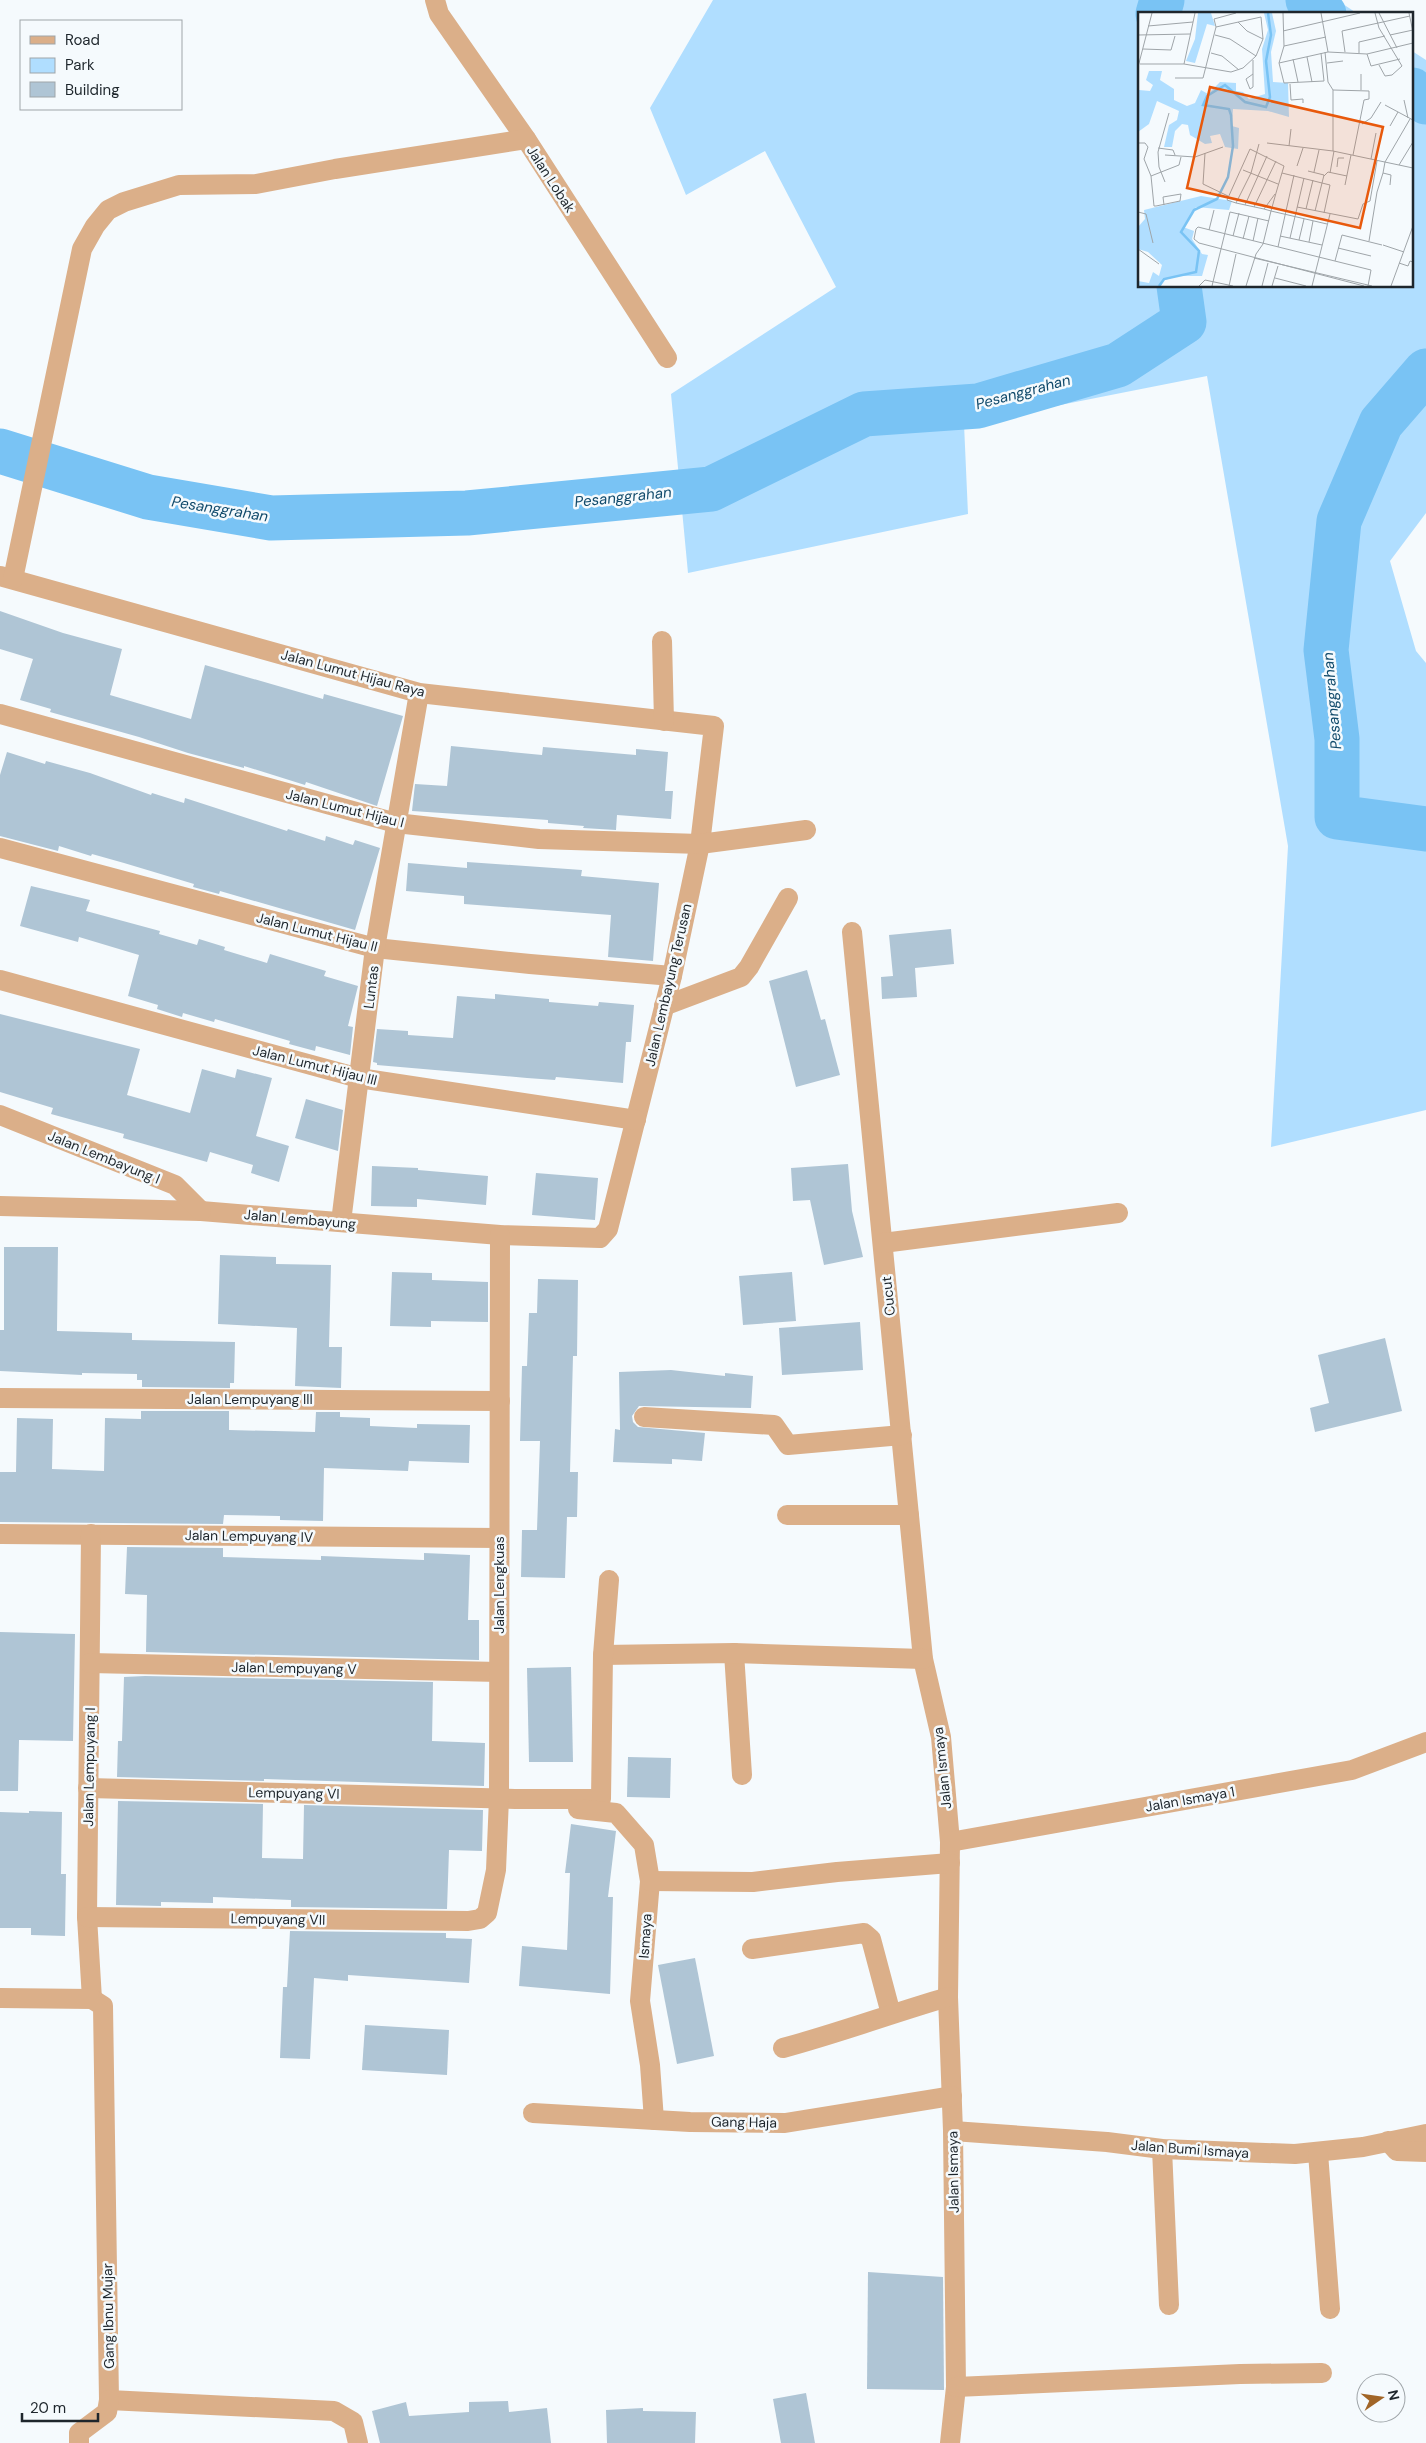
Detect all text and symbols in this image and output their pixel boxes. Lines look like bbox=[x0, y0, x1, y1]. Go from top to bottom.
inset map bbox=[1138, 12, 1414, 288]
legend bbox=[20, 20, 182, 110]
text: Road bbox=[65, 30, 100, 50]
text: Park bbox=[65, 55, 95, 75]
text: Building bbox=[65, 80, 120, 100]
street label: Jalan Lobak bbox=[523, 142, 579, 216]
water label: Pesanggrahan bbox=[973, 370, 1073, 414]
water label: Pesanggrahan bbox=[573, 482, 673, 512]
water label: Pesanggrahan bbox=[170, 492, 270, 527]
street label: Jalan Lumut Hijau Raya bbox=[279, 645, 427, 701]
water label: Pesanggrahan bbox=[1318, 651, 1346, 750]
street label: Jalan Lumut Hijau I bbox=[284, 785, 406, 831]
street label: Jalan Lembayung Terusan bbox=[640, 902, 696, 1068]
street label: Jalan Lumut Hijau II bbox=[254, 908, 380, 956]
street label: Luntas bbox=[359, 964, 383, 1010]
street label: Jalan Lumut Hijau III bbox=[251, 1041, 379, 1089]
street label: Jalan Lembayung I bbox=[45, 1126, 163, 1188]
street label: Jalan Lembayung bbox=[243, 1205, 357, 1233]
street label: Cucut bbox=[877, 1275, 899, 1317]
street label: Jalan Lempuyang III bbox=[187, 1390, 313, 1408]
street label: Jalan Lempuyang IV bbox=[185, 1526, 314, 1546]
street label: Jalan Lengkuas bbox=[490, 1536, 508, 1634]
street label: Jalan Lempuyang V bbox=[231, 1658, 357, 1678]
street label: Jalan Lempuyang I bbox=[79, 1707, 99, 1827]
street label: Jalan Ismaya bbox=[929, 1726, 955, 1810]
street label: Jalan Ismaya 1 bbox=[1144, 1782, 1236, 1816]
street label: Lempuyang VI bbox=[248, 1783, 340, 1803]
street label: Lempuyang VII bbox=[230, 1909, 326, 1929]
street label: Ismaya bbox=[634, 1913, 656, 1959]
street label: Gang Haja bbox=[711, 2112, 777, 2132]
street label: Jalan Ismaya bbox=[943, 2131, 963, 2213]
street label: Jalan Bumi Ismaya bbox=[1130, 2136, 1250, 2162]
street label: Gang Ibnu Mujar bbox=[98, 2263, 118, 2369]
north arrow bbox=[1356, 2373, 1406, 2423]
text: N bbox=[1384, 2388, 1404, 2402]
scale bar bbox=[22, 2390, 99, 2422]
text: 20 m bbox=[30, 2398, 66, 2418]

